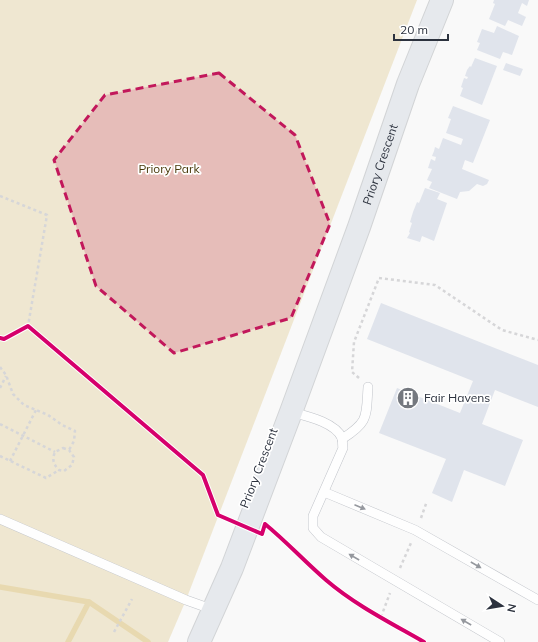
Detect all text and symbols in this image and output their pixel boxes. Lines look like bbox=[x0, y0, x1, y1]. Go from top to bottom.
scale bar bbox=[394, 16, 448, 42]
text: 20 m bbox=[400, 22, 428, 37]
street label: Priory Crescent bbox=[359, 122, 401, 207]
park label: Priory Park bbox=[138, 161, 200, 176]
building icon: Fair Havens bbox=[395, 385, 421, 411]
place label: Fair Havens bbox=[424, 390, 490, 405]
street label: Priory Crescent bbox=[236, 426, 281, 510]
one-way arrow bbox=[354, 504, 366, 510]
one-way arrow bbox=[348, 553, 360, 560]
one-way arrow bbox=[470, 562, 482, 568]
north arrow bbox=[482, 586, 522, 626]
text: N bbox=[504, 603, 519, 614]
one-way arrow bbox=[460, 619, 472, 626]

